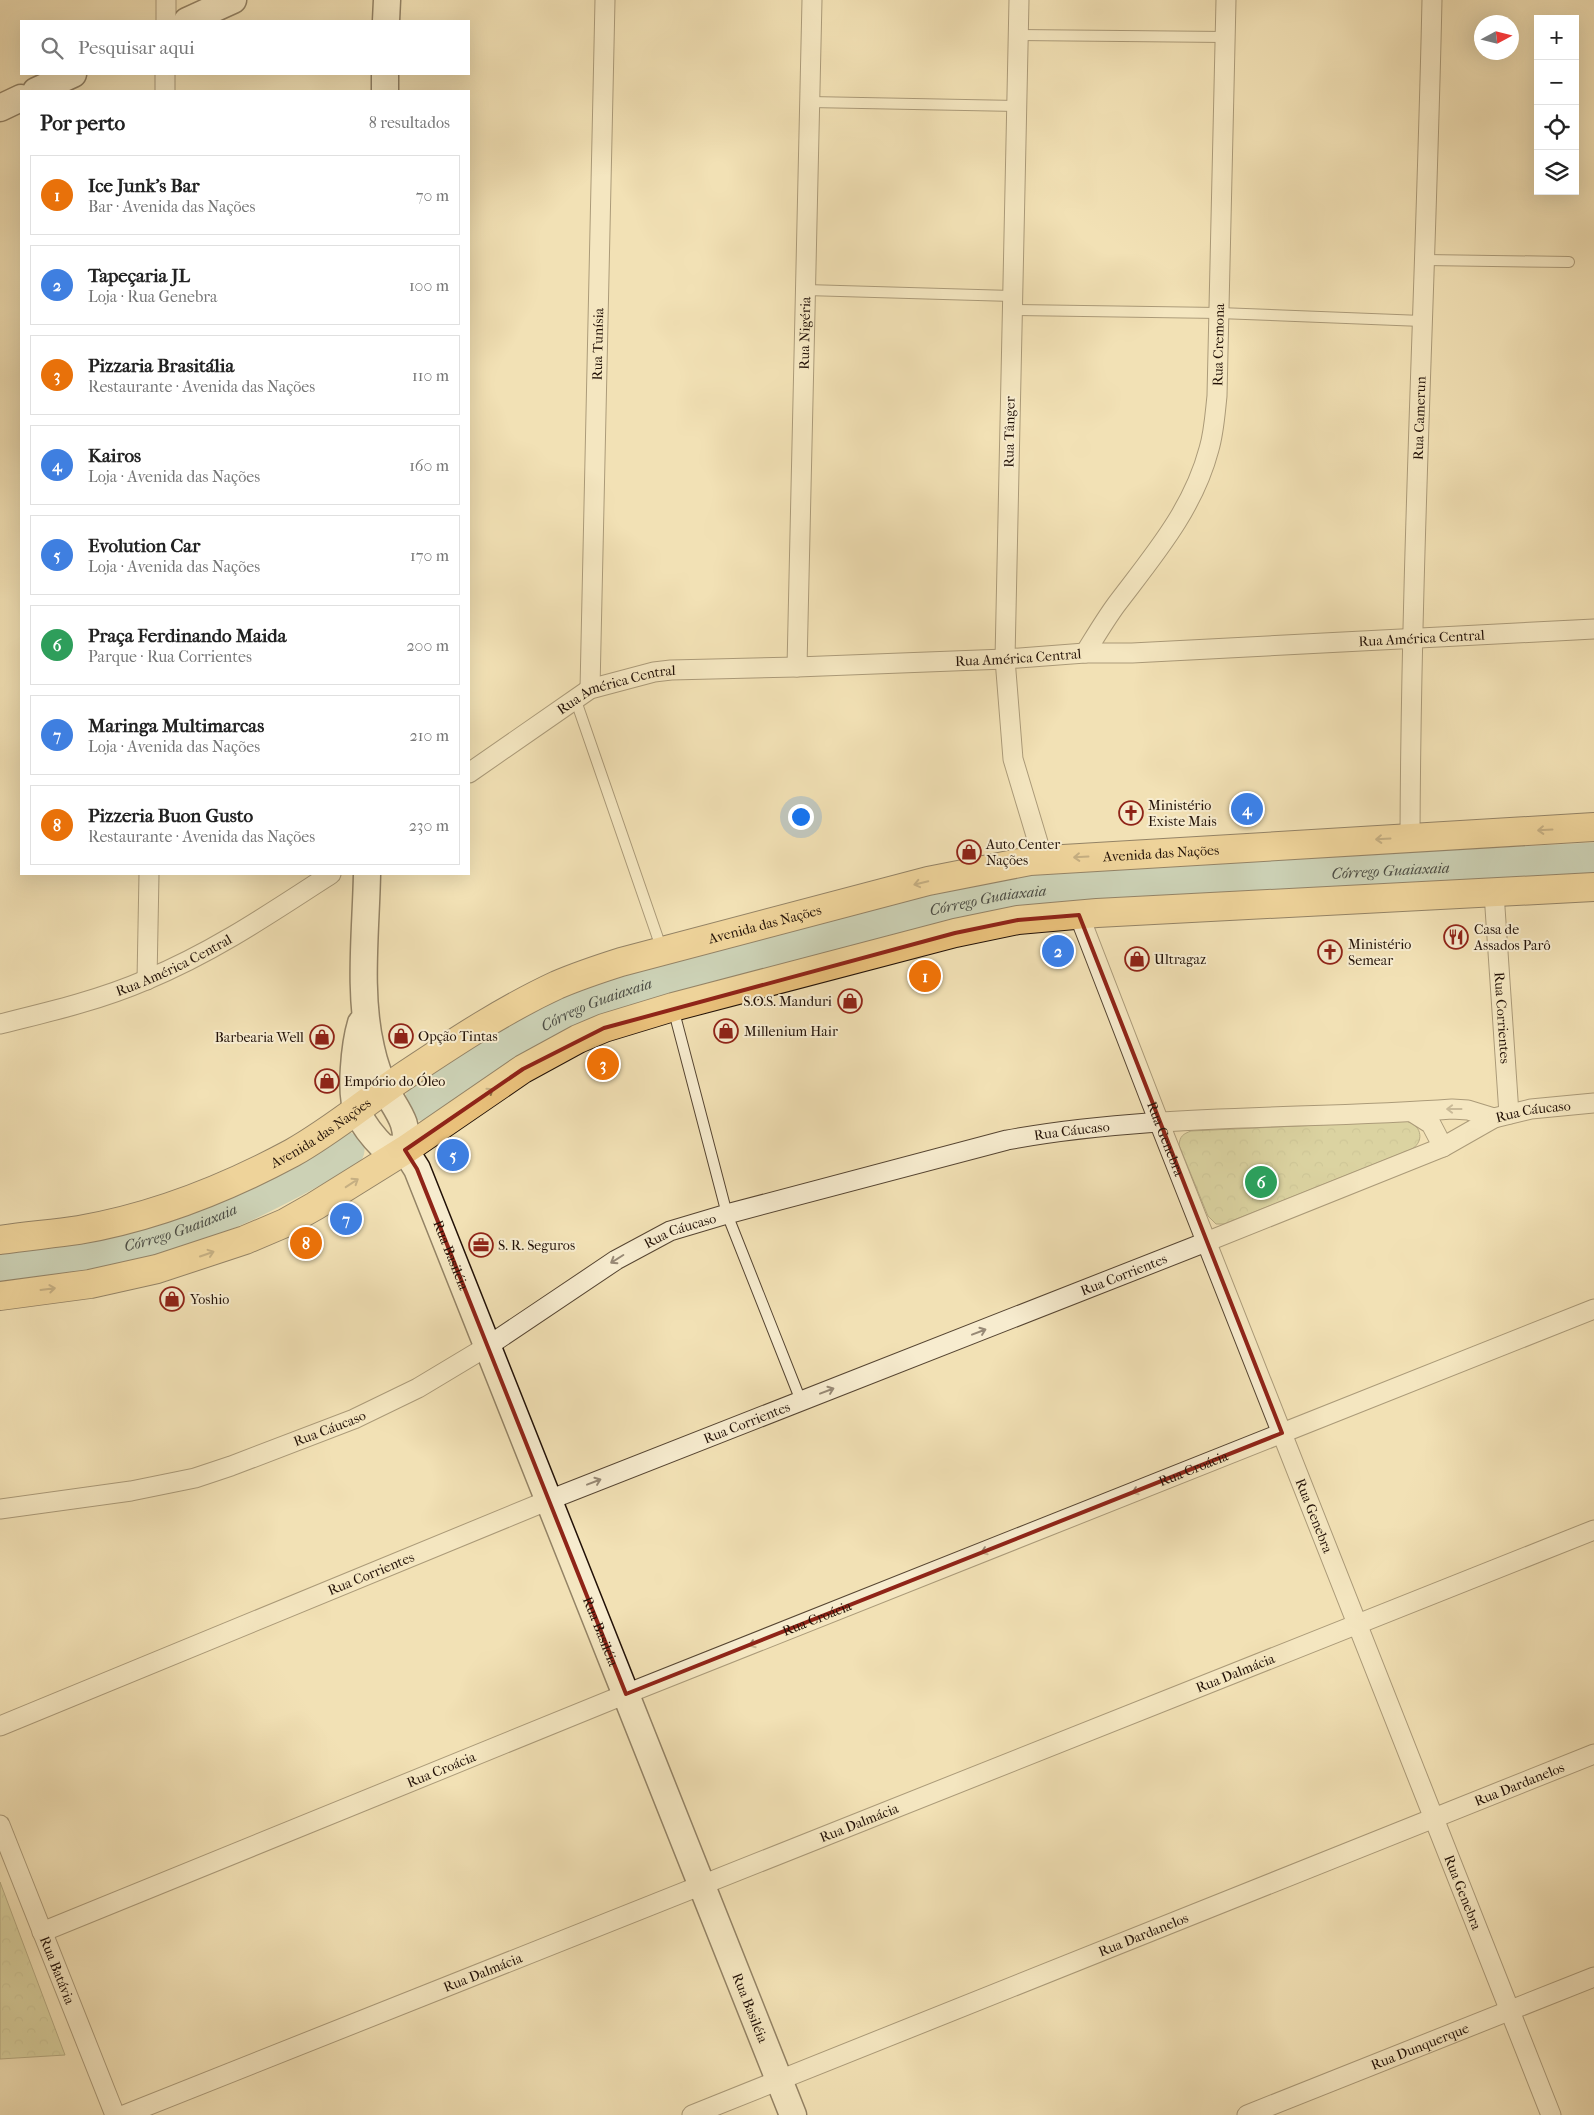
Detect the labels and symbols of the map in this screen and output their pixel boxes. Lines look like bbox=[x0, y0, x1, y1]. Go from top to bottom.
north arrow bbox=[1474, 15, 1519, 60]
street label: Rua Nigéria bbox=[796, 296, 814, 370]
street label: Rua Cremona bbox=[1209, 303, 1228, 386]
street label: Rua Tunísia bbox=[589, 307, 607, 381]
street label: Rua Camerun bbox=[1410, 376, 1430, 460]
street label: Rua Tânger bbox=[1000, 396, 1019, 468]
street label: Rua América Central bbox=[1358, 627, 1485, 650]
street label: Rua América Central bbox=[955, 645, 1082, 670]
street label: Rua América Central bbox=[554, 662, 676, 718]
pin: 4 bbox=[1231, 790, 1263, 828]
place label: Ministério Existe Mais bbox=[1148, 797, 1217, 830]
church icon: Ministério Existe Mais bbox=[1118, 800, 1144, 826]
your location bbox=[788, 804, 814, 830]
one-way arrow bbox=[1538, 825, 1554, 834]
one-way arrow bbox=[1375, 834, 1391, 843]
place label: Auto Center Nações bbox=[985, 836, 1060, 869]
shop icon: Auto Center Nações bbox=[956, 839, 982, 865]
street label: Avenida das Nações bbox=[1102, 842, 1220, 866]
one-way arrow bbox=[1073, 852, 1089, 861]
water label: Córrego Guaiaxaia bbox=[1331, 859, 1450, 883]
one-way arrow bbox=[914, 879, 930, 888]
water label: Córrego Guaiaxaia bbox=[928, 881, 1047, 919]
street label: Avenida das Nações bbox=[706, 901, 823, 948]
place label: Casa de Assados Parô bbox=[1473, 921, 1551, 954]
restaurant icon: Casa de Assados Parô bbox=[1443, 924, 1469, 950]
street label: Rua América Central bbox=[114, 931, 235, 1000]
pin: 2 bbox=[1042, 932, 1074, 970]
place label: Ministério Semear bbox=[1348, 936, 1411, 969]
church icon: Ministério Semear bbox=[1317, 939, 1343, 965]
shop icon: Ultragaz bbox=[1124, 946, 1150, 972]
place label: Ultragaz bbox=[1154, 951, 1206, 968]
pin: 1 bbox=[909, 957, 941, 995]
street label: Rua Corrientes bbox=[1490, 971, 1514, 1064]
water label: Córrego Guaiaxaia bbox=[538, 974, 654, 1035]
shop icon: S.O.S. Manduri bbox=[837, 988, 863, 1014]
place label: S.O.S. Manduri bbox=[743, 993, 832, 1010]
shop icon: Millenium Hair bbox=[713, 1018, 739, 1044]
shop icon: Opção Tintas bbox=[388, 1023, 414, 1049]
place label: Millenium Hair bbox=[744, 1023, 838, 1040]
shop icon: Barbearia Well bbox=[309, 1024, 335, 1050]
place label: Opção Tintas bbox=[418, 1028, 498, 1045]
place label: Barbearia Well bbox=[215, 1029, 304, 1046]
pin: 3 bbox=[587, 1045, 619, 1083]
shop icon: Empório do Óleo bbox=[314, 1068, 340, 1094]
place label: Empório do Óleo bbox=[344, 1072, 445, 1090]
one-way arrow bbox=[480, 1088, 494, 1098]
street label: Avenida das Nações bbox=[267, 1094, 374, 1172]
street label: Rua Cáucaso bbox=[1494, 1097, 1571, 1126]
street label: Rua Genebra bbox=[1143, 1099, 1188, 1179]
one-way arrow bbox=[1446, 1104, 1462, 1114]
street label: Rua Cáucaso bbox=[1033, 1118, 1110, 1144]
pin: 5 bbox=[437, 1136, 469, 1174]
pin: 6 bbox=[1245, 1163, 1277, 1201]
one-way arrow bbox=[345, 1178, 359, 1188]
water label: Córrego Guaiaxaia bbox=[122, 1200, 240, 1255]
pin: 7 bbox=[330, 1200, 362, 1238]
street label: Rua Cáucaso bbox=[641, 1210, 718, 1252]
street label: Rua Basiléia bbox=[429, 1218, 472, 1293]
pin: 8 bbox=[290, 1224, 322, 1262]
office icon: S. R. Seguros bbox=[468, 1232, 494, 1258]
place label: S. R. Seguros bbox=[498, 1237, 575, 1254]
one-way arrow bbox=[198, 1249, 214, 1258]
street label: Rua Corrientes bbox=[1078, 1250, 1170, 1300]
one-way arrow bbox=[611, 1254, 625, 1264]
one-way arrow bbox=[40, 1284, 56, 1294]
shop icon: Yoshio bbox=[159, 1286, 185, 1312]
place label: Yoshio bbox=[189, 1291, 229, 1308]
one-way arrow bbox=[971, 1326, 986, 1335]
one-way arrow bbox=[819, 1386, 834, 1395]
street label: Rua Corrientes bbox=[701, 1398, 793, 1448]
street label: Rua Cáucaso bbox=[291, 1407, 369, 1450]
street label: Rua Croácia bbox=[1156, 1447, 1231, 1490]
street label: Rua Genebra bbox=[1291, 1476, 1336, 1556]
one-way arrow bbox=[586, 1477, 602, 1486]
one-way arrow bbox=[1132, 1486, 1147, 1495]
one-way arrow bbox=[981, 1546, 996, 1556]
street label: Rua Corrientes bbox=[325, 1548, 417, 1599]
street label: Rua Basiléia bbox=[579, 1594, 622, 1669]
street label: Rua Croácia bbox=[780, 1597, 855, 1640]
one-way arrow bbox=[748, 1639, 763, 1648]
street label: Rua Dalmácia bbox=[1194, 1650, 1278, 1697]
street label: Rua Croácia bbox=[404, 1748, 479, 1791]
street label: Rua Dardanelos bbox=[1472, 1759, 1567, 1810]
street label: Rua Dalmácia bbox=[817, 1799, 901, 1846]
street label: Rua Genebra bbox=[1440, 1853, 1485, 1933]
street label: Rua Dardanelos bbox=[1096, 1909, 1191, 1961]
street label: Rua Batávia bbox=[36, 1934, 78, 2007]
street label: Rua Dalmácia bbox=[441, 1949, 525, 1996]
street label: Rua Basiléia bbox=[728, 1971, 772, 2046]
street label: Rua Dunquerque bbox=[1369, 2020, 1472, 2074]

